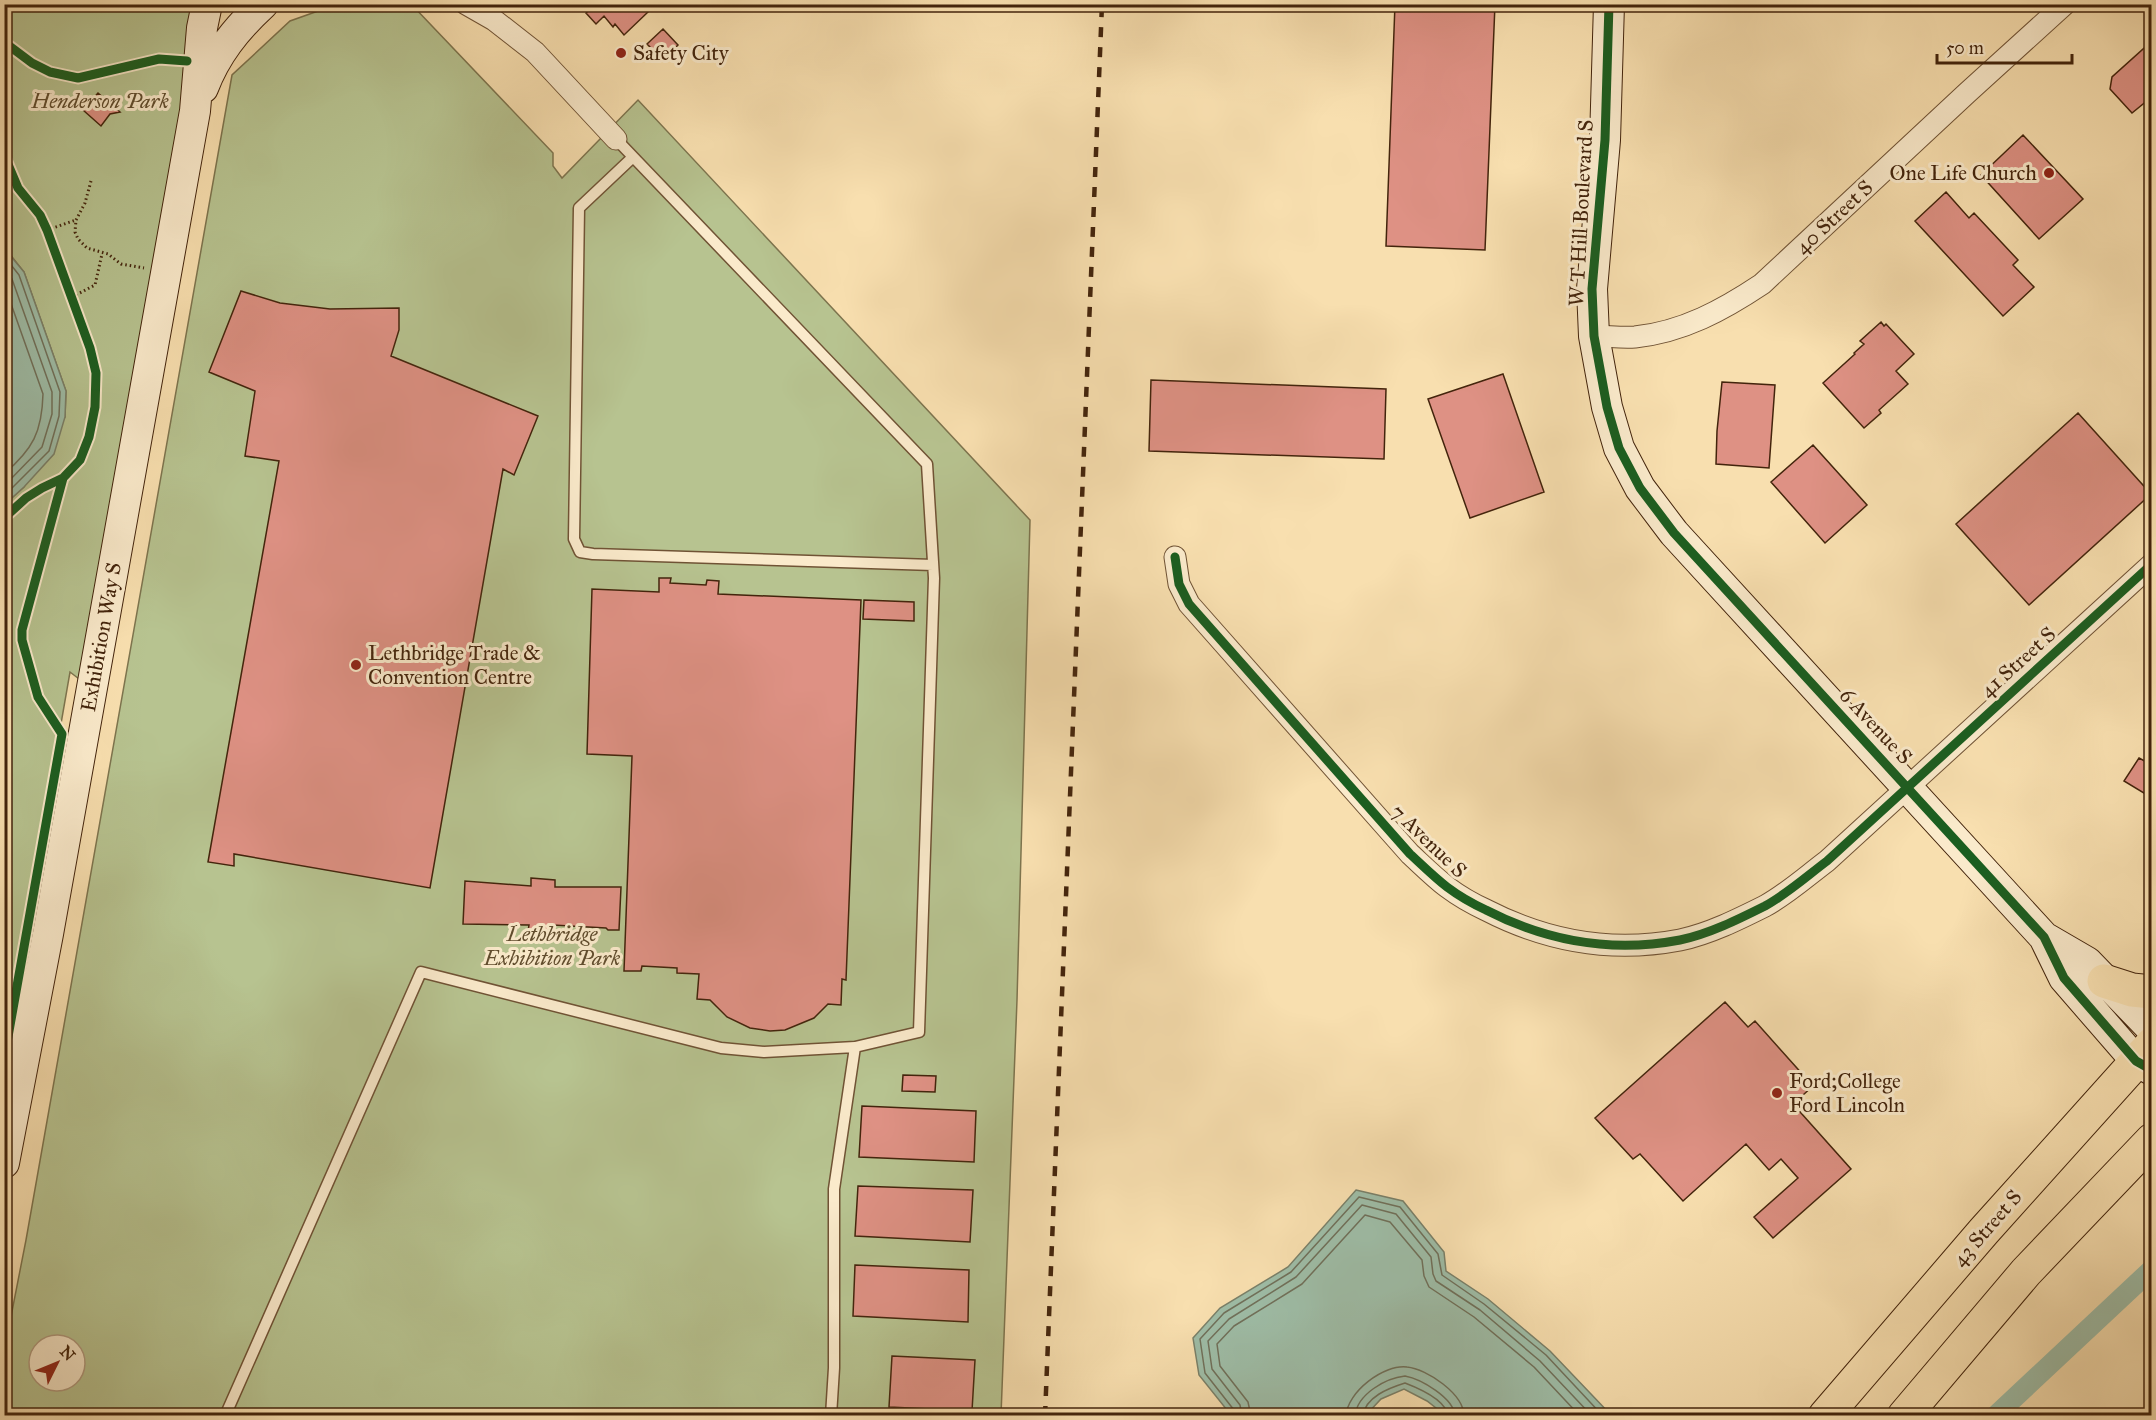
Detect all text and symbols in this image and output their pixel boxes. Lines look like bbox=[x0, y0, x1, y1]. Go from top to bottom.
scale bar bbox=[1937, 27, 2072, 65]
text: 50 m bbox=[1946, 37, 1984, 59]
place label: Safety City bbox=[633, 40, 730, 66]
marker: Safety City bbox=[614, 46, 628, 60]
park label: Henderson Park bbox=[30, 88, 169, 114]
street label: W T Hill Boulevard S bbox=[1563, 119, 1599, 307]
place label: One Life Church bbox=[1890, 160, 2037, 186]
marker: One Life Church bbox=[2042, 166, 2056, 180]
street label: 40 Street S bbox=[1790, 174, 1878, 260]
street label: Exhibition Way S bbox=[75, 560, 127, 714]
street label: 41 Street S bbox=[1975, 621, 2061, 703]
place label: Lethbridge Trade & Convention Centre bbox=[368, 640, 541, 690]
marker: Lethbridge Trade & Convention Centre bbox=[349, 658, 363, 672]
street label: 6 Avenue S bbox=[1834, 682, 1918, 770]
street label: 7 Avenue S bbox=[1386, 799, 1472, 883]
park label: Lethbridge Exhibition Park bbox=[483, 921, 621, 971]
place label: Ford;College Ford Lincoln bbox=[1789, 1068, 1905, 1118]
marker: Ford;College Ford Lincoln bbox=[1770, 1086, 1784, 1100]
street label: 43 Street S bbox=[1947, 1184, 2027, 1272]
north arrow bbox=[27, 1333, 87, 1393]
text: N bbox=[56, 1342, 79, 1365]

